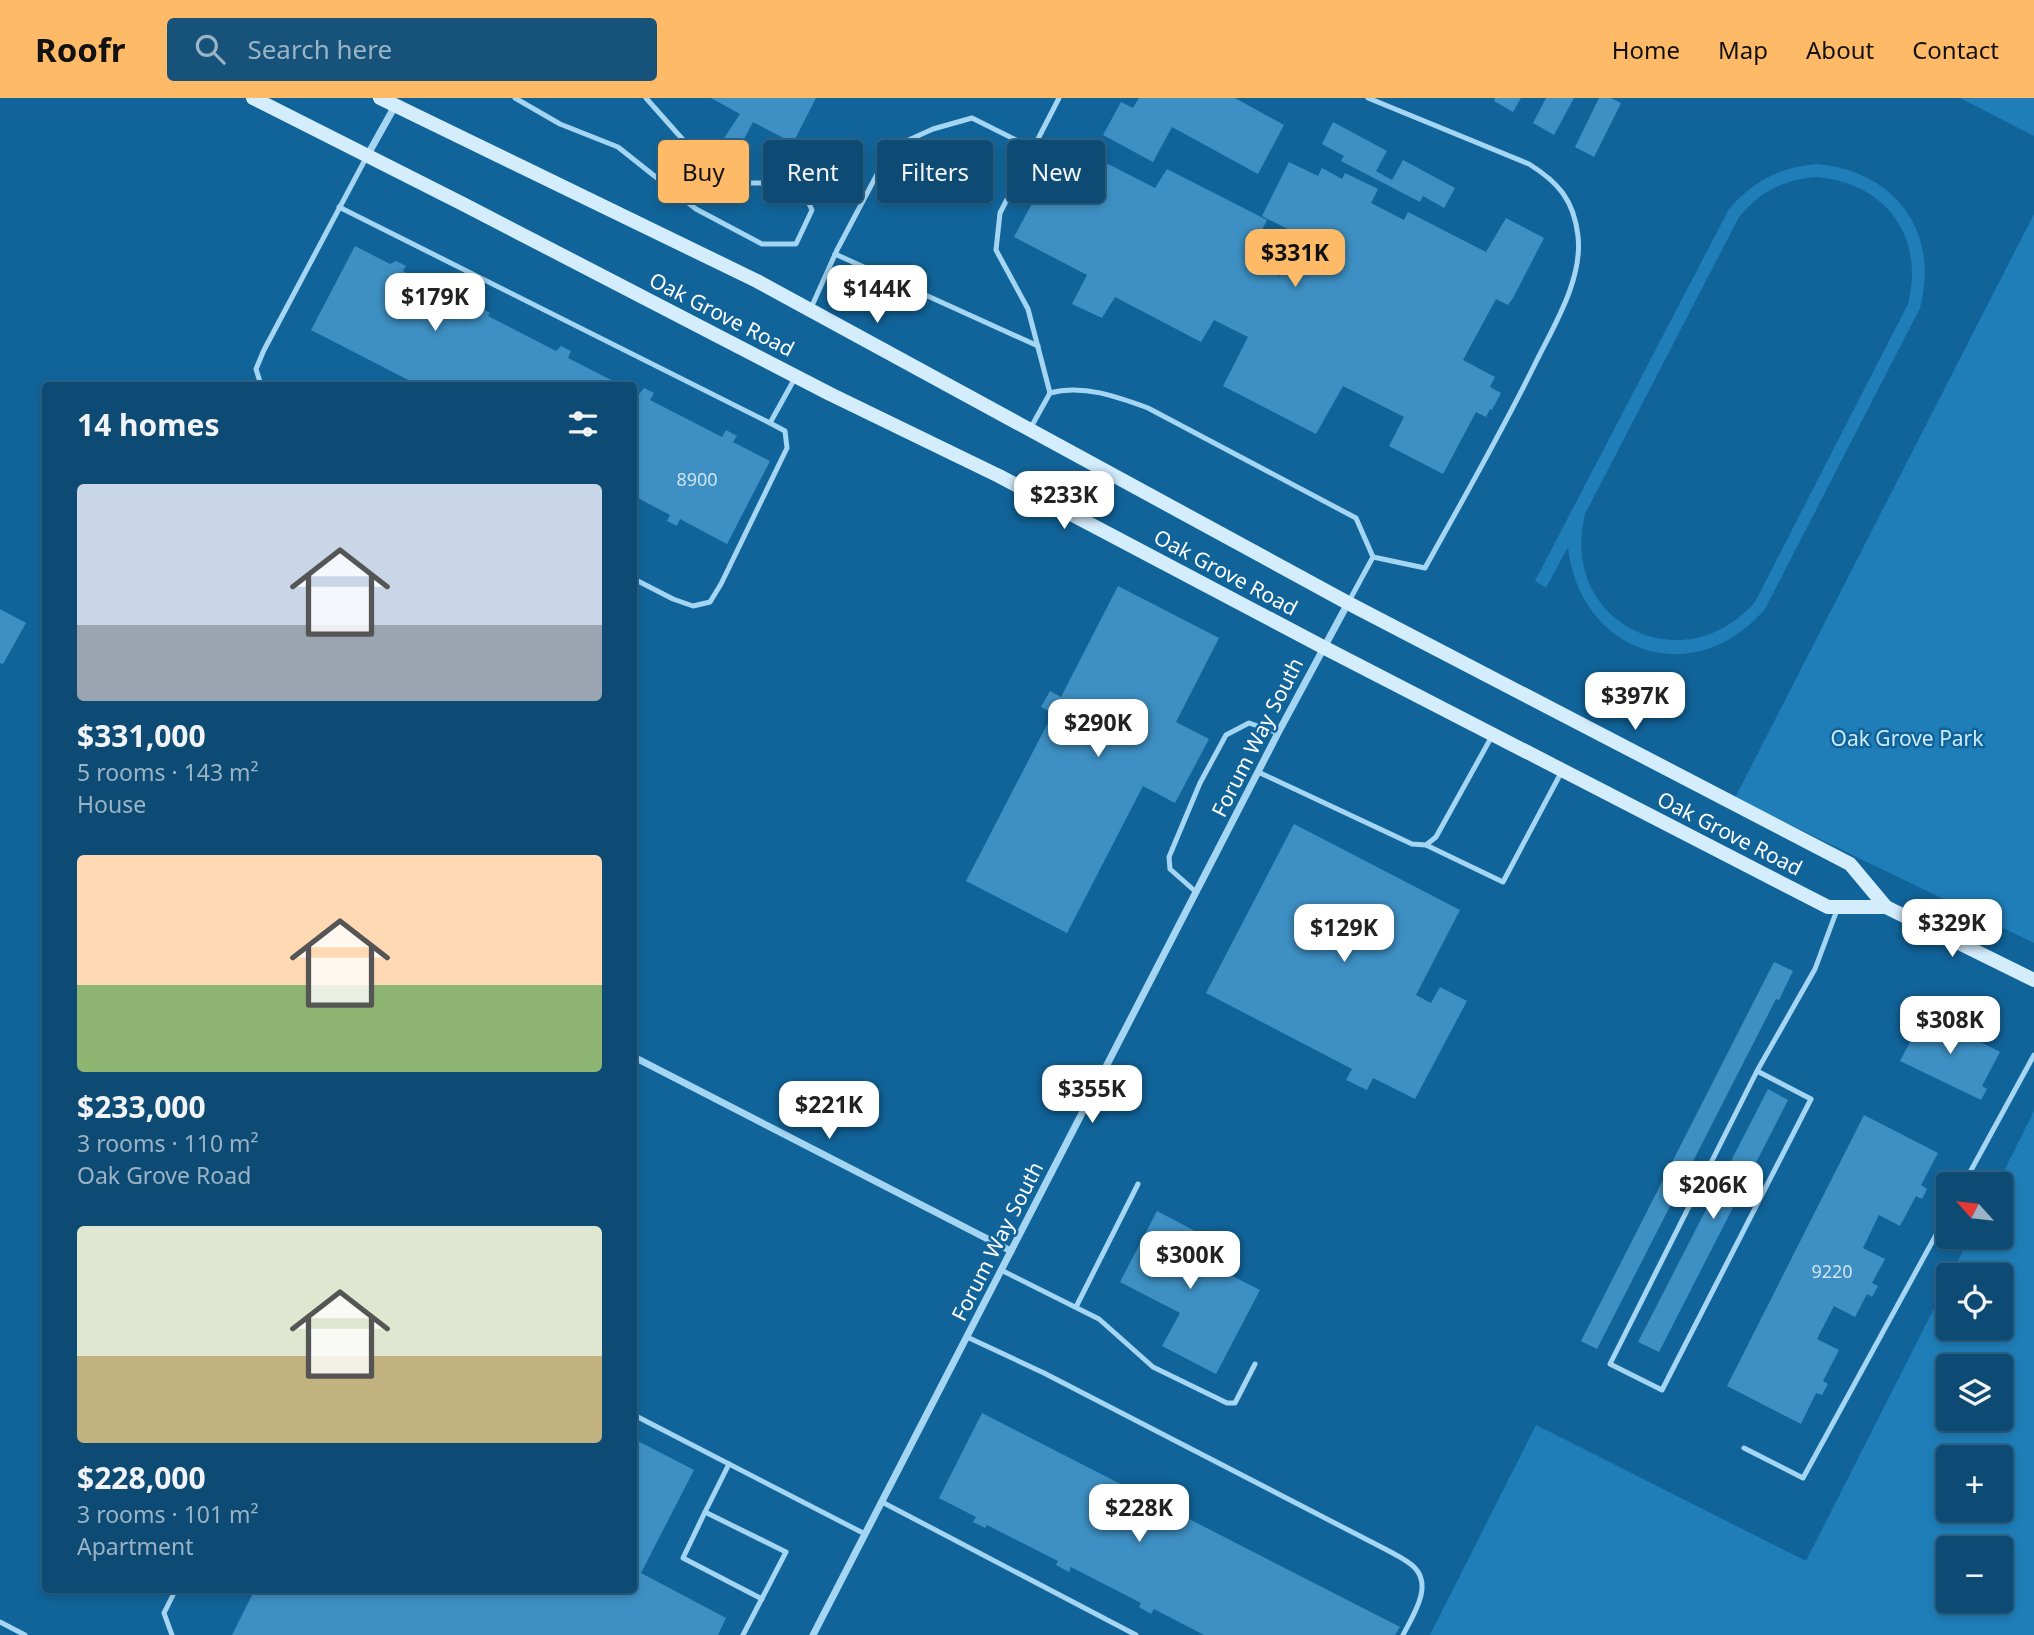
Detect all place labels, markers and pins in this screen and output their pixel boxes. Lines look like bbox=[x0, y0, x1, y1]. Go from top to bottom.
pin: $331K bbox=[1246, 230, 1344, 289]
pin: $144K bbox=[828, 266, 926, 325]
pin: $179K bbox=[386, 274, 484, 333]
pin: $233K bbox=[1015, 472, 1113, 531]
pin: $397K bbox=[1586, 672, 1684, 732]
pin: $290K bbox=[1049, 700, 1147, 759]
pin: $329K bbox=[1903, 900, 2001, 959]
pin: $129K bbox=[1295, 904, 1393, 964]
pin: $308K bbox=[1901, 996, 1999, 1056]
pin: $355K bbox=[1043, 1066, 1141, 1125]
pin: $221K bbox=[780, 1082, 878, 1141]
pin: $206K bbox=[1664, 1162, 1762, 1221]
pin: $300K bbox=[1141, 1232, 1239, 1291]
pin: $228K bbox=[1090, 1484, 1188, 1544]

